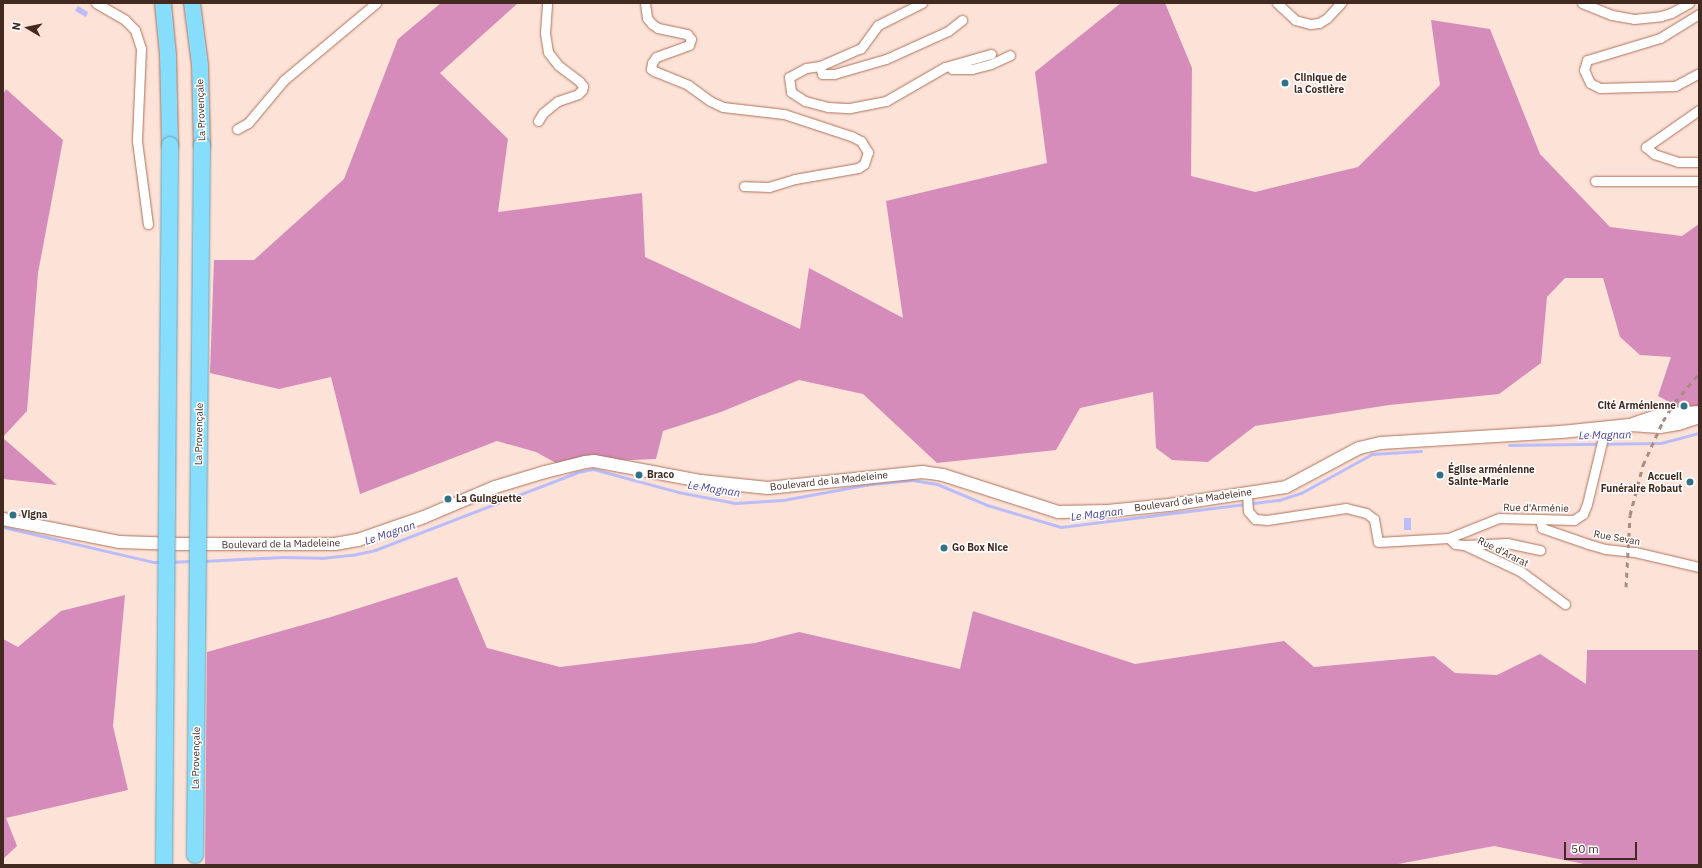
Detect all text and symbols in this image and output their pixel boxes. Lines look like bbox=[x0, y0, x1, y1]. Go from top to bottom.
north arrow bbox=[8, 8, 48, 48]
text: N bbox=[9, 21, 24, 31]
place label: Clinique de la Costière bbox=[1294, 71, 1347, 94]
marker: Clinique de la Costière bbox=[1279, 77, 1291, 89]
street label: La Provençale bbox=[194, 79, 208, 141]
place label: Cité Arménienne bbox=[1597, 400, 1676, 412]
marker: Cité Arménienne bbox=[1679, 401, 1689, 411]
street label: La Provençale bbox=[192, 403, 206, 465]
water label: Le Magnan bbox=[1578, 428, 1632, 442]
place label: Église arménienne Sainte-Marie bbox=[1448, 463, 1535, 486]
place label: Braco bbox=[647, 469, 674, 481]
street label: Boulevard de la Madeleine bbox=[769, 469, 889, 493]
marker: Braco bbox=[634, 470, 644, 480]
marker: Église arménienne Sainte-Marie bbox=[1435, 470, 1445, 480]
place label: Accueil Funéraire Robaut bbox=[1601, 470, 1682, 494]
marker: Accueil Funéraire Robaut bbox=[1685, 477, 1695, 487]
water label: Le Magnan bbox=[687, 478, 741, 500]
street label: Boulevard de la Madeleine bbox=[1133, 486, 1253, 514]
place label: La Guinguette bbox=[456, 493, 522, 505]
marker: La Guinguette bbox=[443, 494, 453, 504]
street label: Rue d'Arménie bbox=[1503, 501, 1569, 515]
water label: Le Magnan bbox=[1070, 504, 1124, 524]
place label: Vigna bbox=[21, 509, 48, 521]
marker: Vigna bbox=[8, 510, 18, 520]
water label: Le Magnan bbox=[363, 518, 417, 548]
street label: Rue Sevan bbox=[1593, 528, 1641, 548]
street label: Rue d'Ararat bbox=[1475, 534, 1531, 570]
street label: Boulevard de la Madeleine bbox=[222, 537, 340, 551]
place label: Go Box Nice bbox=[952, 542, 1008, 554]
marker: Go Box Nice bbox=[939, 543, 949, 553]
street label: La Provençale bbox=[189, 727, 203, 789]
scale bar bbox=[1566, 834, 1639, 860]
text: 50 m bbox=[1571, 841, 1599, 856]

